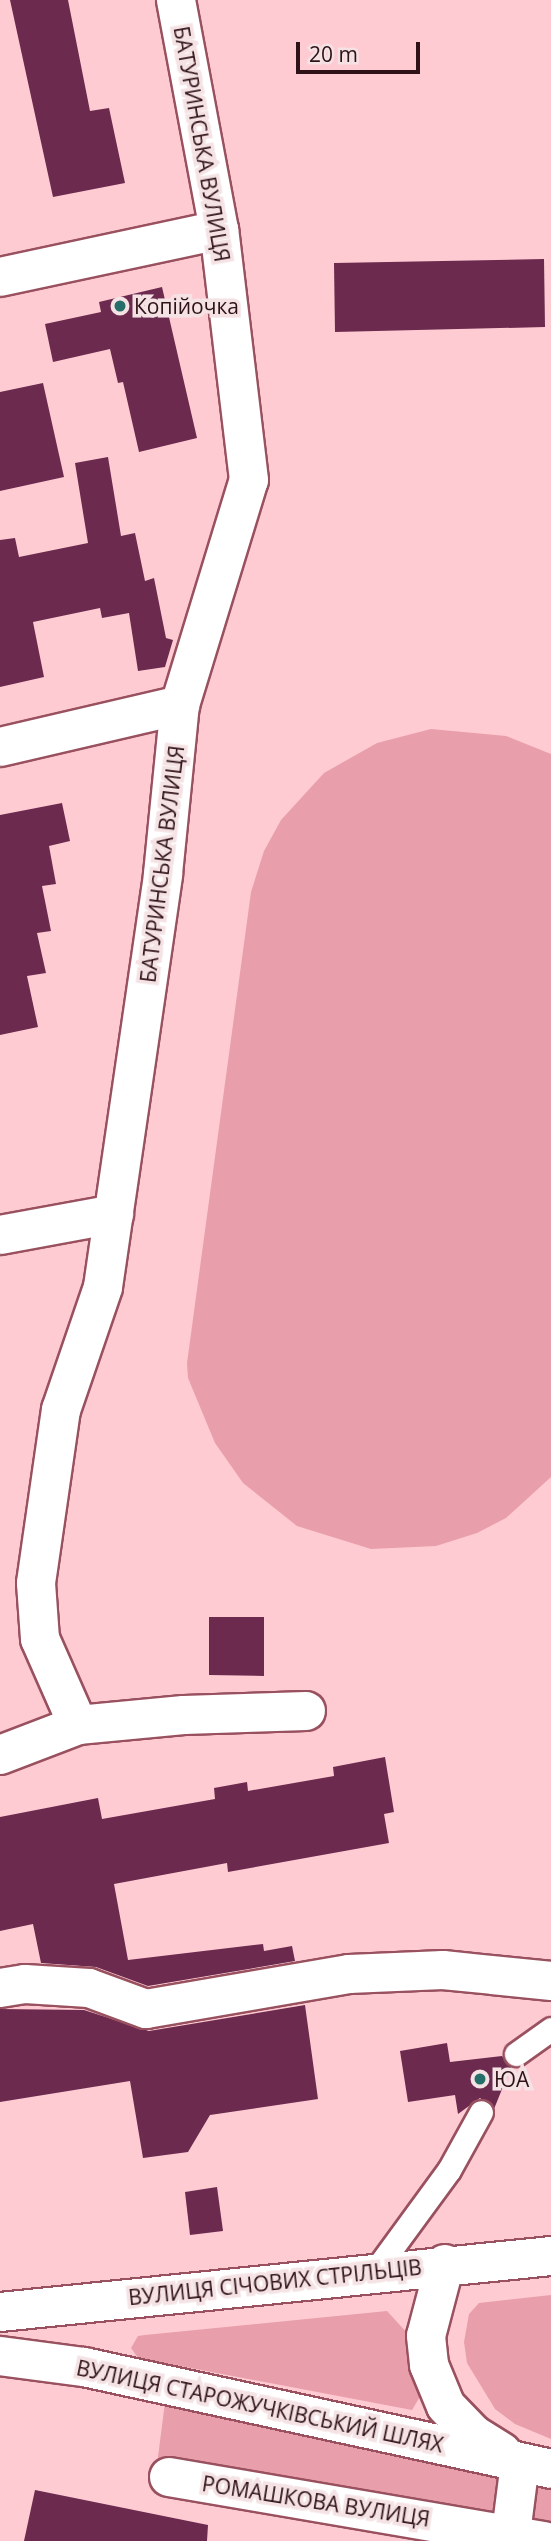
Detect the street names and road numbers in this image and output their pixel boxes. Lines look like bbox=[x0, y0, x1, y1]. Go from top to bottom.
street label: БАТУРИНСЬКА ВУЛИЦЯ bbox=[169, 24, 235, 264]
street label: БАТУРИНСЬКА ВУЛИЦЯ bbox=[135, 744, 189, 984]
street label: ВУЛИЦЯ СІЧОВИХ СТРІЛЬЦІВ bbox=[127, 2254, 423, 2310]
street label: ВУЛИЦЯ СТАРОЖУЧКІВСЬКИЙ ШЛЯХ bbox=[74, 2355, 446, 2457]
street label: РОМАШКОВА ВУЛИЦЯ bbox=[200, 2471, 432, 2531]

